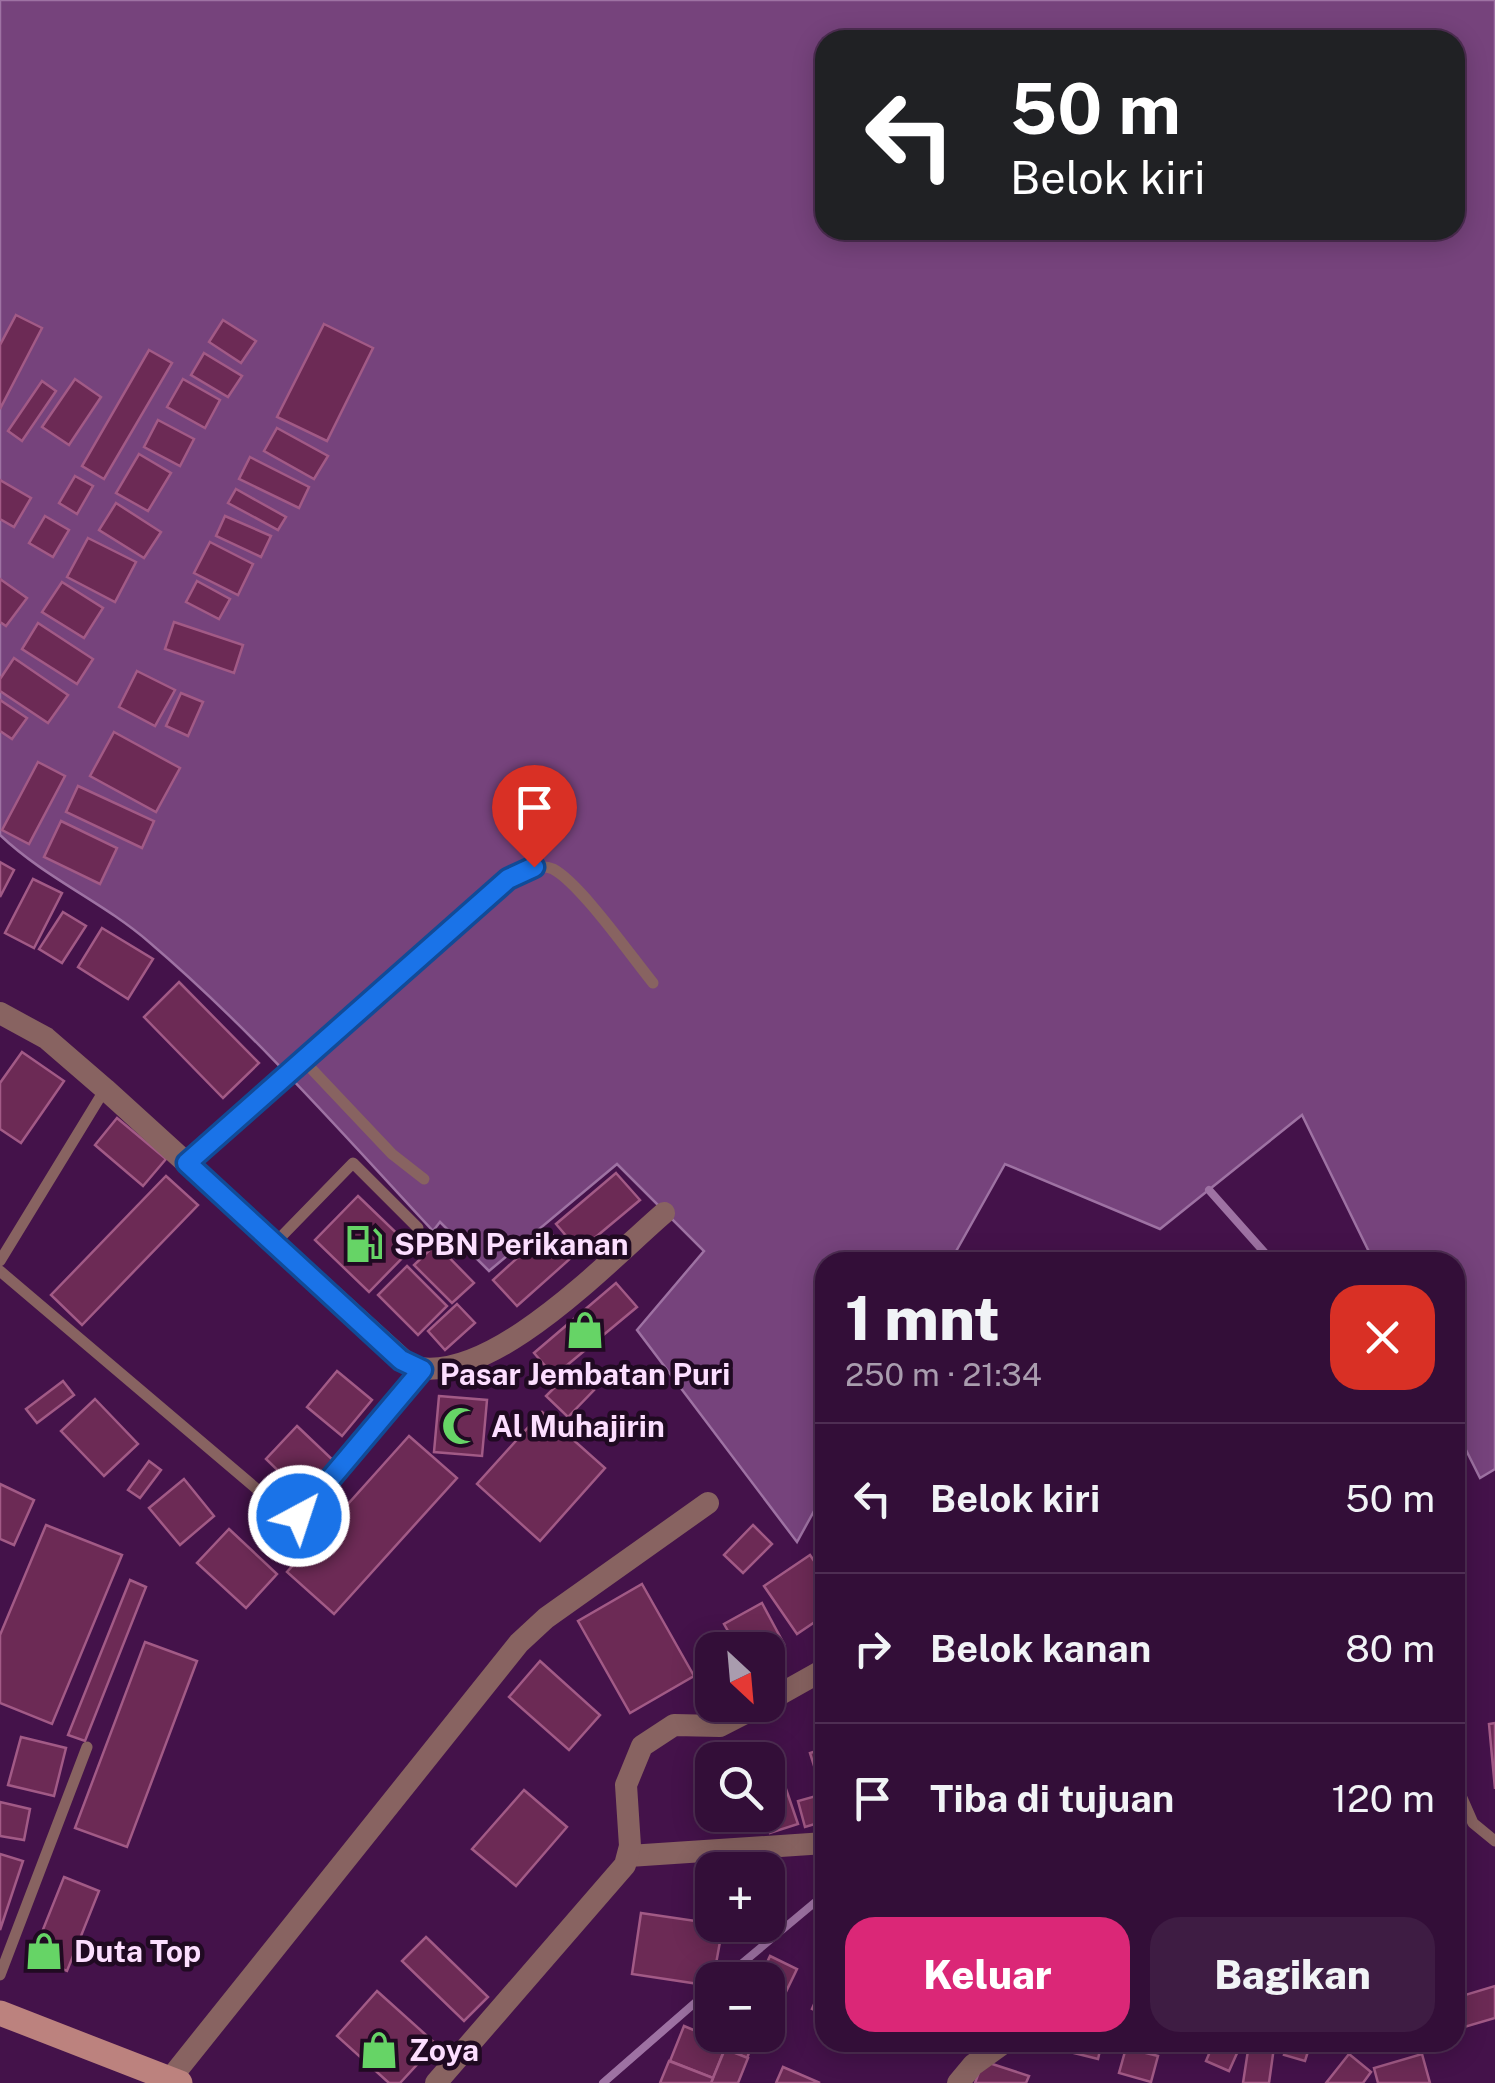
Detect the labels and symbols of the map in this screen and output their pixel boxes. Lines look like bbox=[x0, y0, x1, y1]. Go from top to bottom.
pin bbox=[492, 765, 577, 868]
fuel station icon: SPBN Perikanan bbox=[343, 1223, 385, 1265]
place label: SPBN Perikanan bbox=[394, 1226, 629, 1262]
shop icon: Pasar Jembatan Puri bbox=[564, 1309, 606, 1351]
place label: Pasar Jembatan Puri bbox=[440, 1356, 730, 1392]
mosque icon: Al Muhajirin bbox=[440, 1405, 482, 1447]
place label: Al Muhajirin bbox=[491, 1408, 665, 1444]
position arrow bbox=[247, 1464, 351, 1568]
north arrow bbox=[695, 1632, 785, 1722]
shop icon: Duta Top bbox=[23, 1930, 65, 1972]
place label: Duta Top bbox=[74, 1933, 201, 1969]
shop icon: Zoya bbox=[358, 2029, 400, 2071]
place label: Zoya bbox=[409, 2032, 479, 2068]

